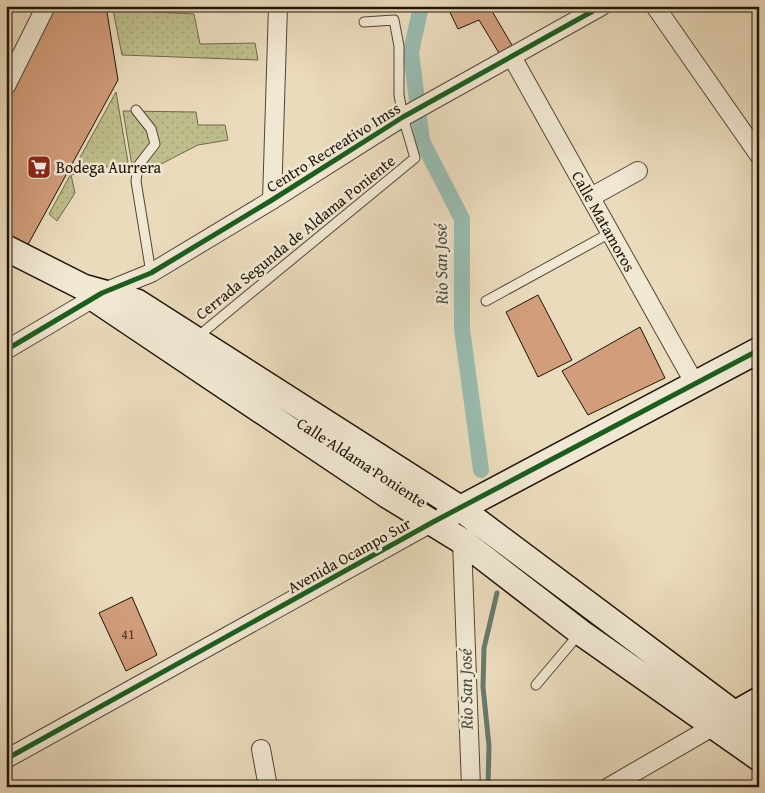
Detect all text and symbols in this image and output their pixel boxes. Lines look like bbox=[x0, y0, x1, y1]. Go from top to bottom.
street label: Centro Recreativo Imss bbox=[261, 96, 405, 198]
street label: Cerrada Segunda de Aldama Poniente bbox=[190, 149, 400, 325]
supermarket icon: Bodega Aurrera bbox=[26, 154, 52, 180]
place label: Bodega Aurrera bbox=[56, 155, 162, 179]
street label: Calle Matamoros bbox=[566, 166, 642, 276]
water label: Rio San José bbox=[426, 222, 455, 306]
street label: Calle Aldama Poniente bbox=[292, 411, 432, 513]
street label: Avenida Ocampo Sur bbox=[283, 511, 415, 599]
house number: 41 bbox=[121, 624, 135, 644]
water label: Rio San José bbox=[451, 647, 480, 731]

